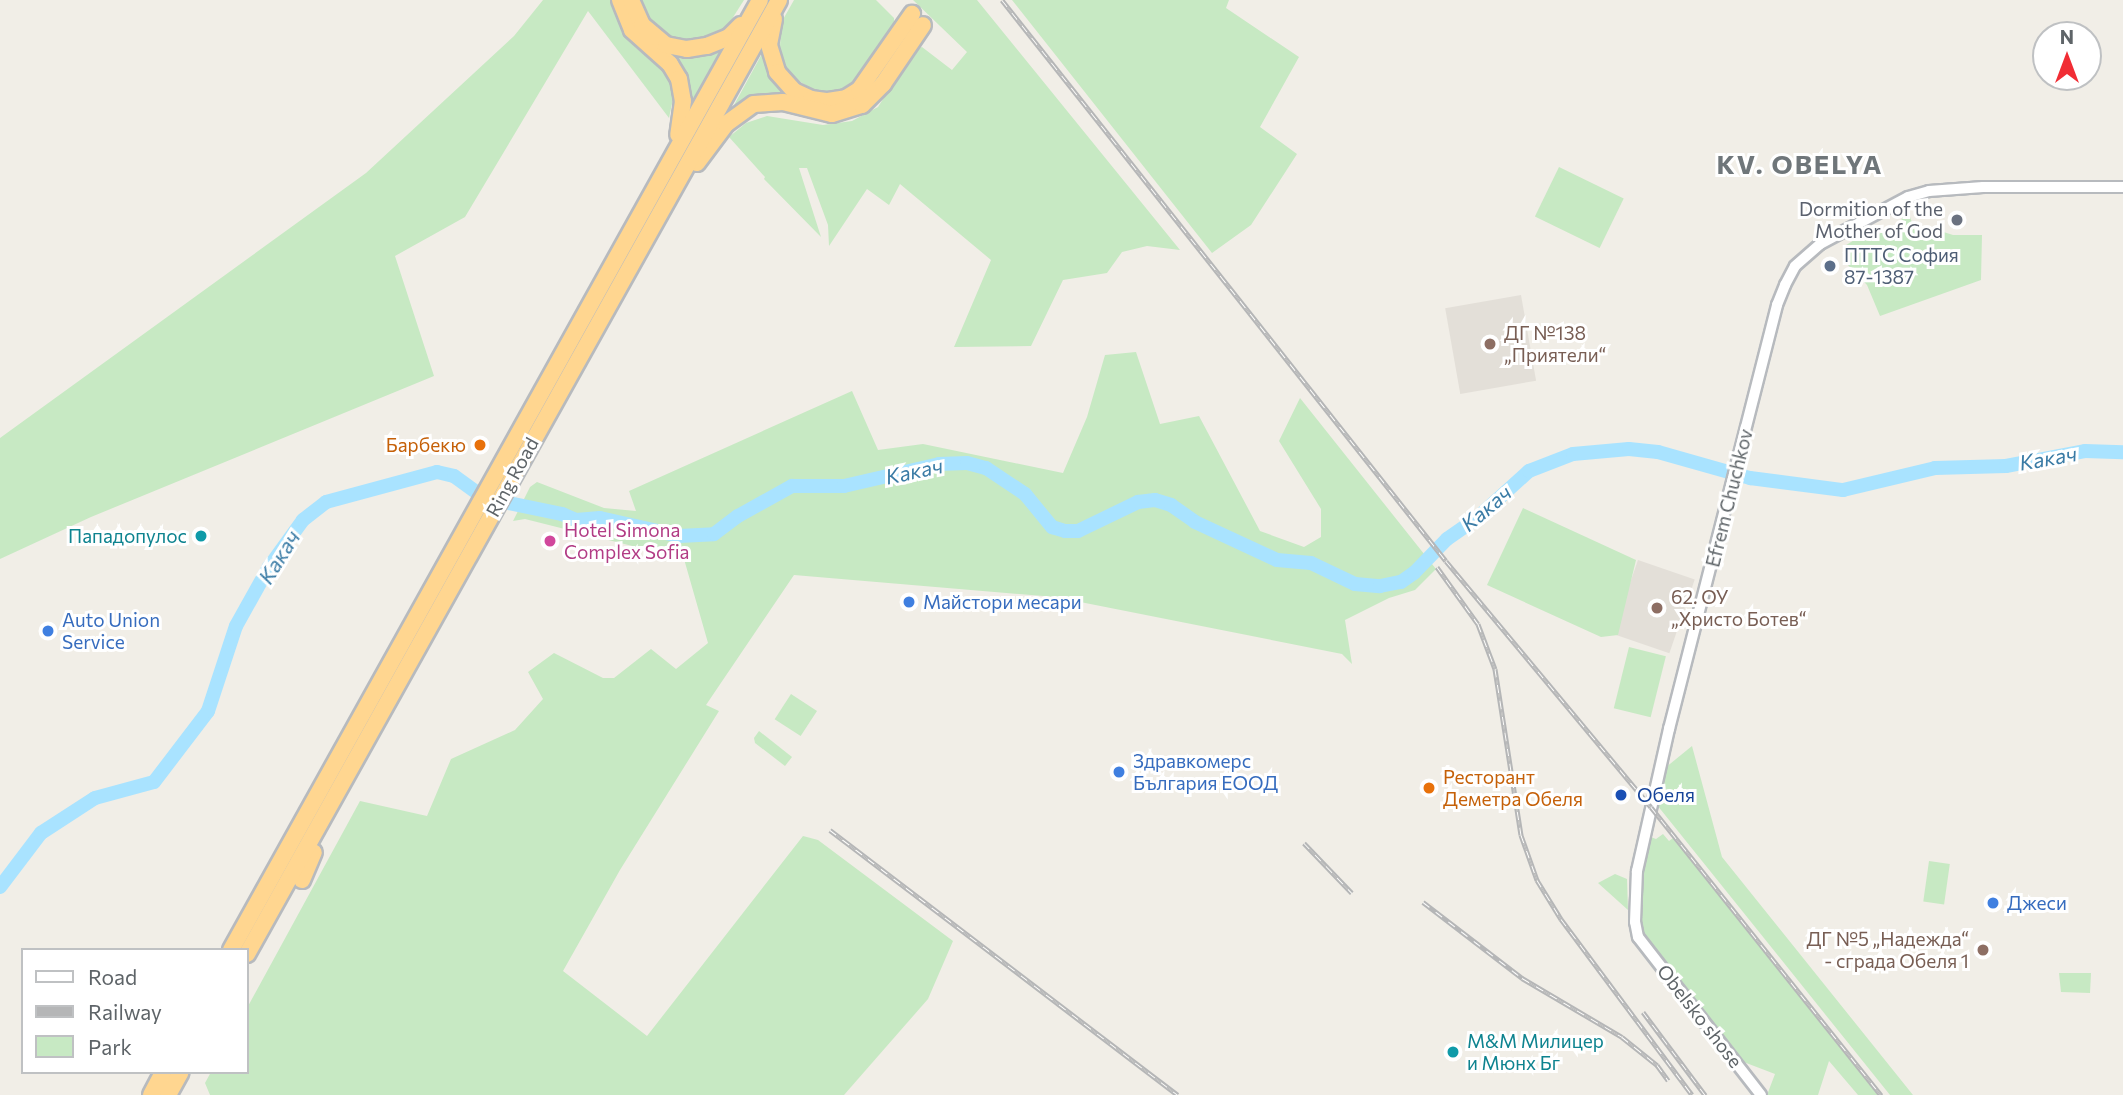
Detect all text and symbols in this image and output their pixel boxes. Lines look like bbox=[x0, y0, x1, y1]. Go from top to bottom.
north arrow bbox=[2032, 21, 2102, 91]
text: N bbox=[2060, 25, 2074, 48]
district label: KV. OBELYA bbox=[1718, 148, 1882, 180]
place label: Dormition of the Mother of God bbox=[1799, 198, 1943, 242]
marker: Dormition of the Mother of God bbox=[1949, 212, 1965, 228]
place label: ПТТС София 87-1387 bbox=[1844, 244, 1959, 288]
marker: ПТТС София 87-1387 bbox=[1822, 258, 1838, 274]
place label: ДГ №138 „Приятели“ bbox=[1504, 322, 1606, 366]
marker: ДГ №138 „Приятели“ bbox=[1482, 336, 1498, 352]
street label: Efrem Chuchkov bbox=[1701, 427, 1757, 569]
place label: Барбекю bbox=[386, 434, 466, 456]
street label: Ring Road bbox=[481, 434, 543, 520]
marker: Барбекю bbox=[472, 437, 488, 453]
water label: Какач bbox=[2017, 441, 2079, 475]
water label: Какач bbox=[883, 453, 945, 489]
water label: Какач bbox=[1456, 480, 1516, 536]
place label: Hotel Simona Complex Sofia bbox=[564, 519, 689, 563]
place label: Пападопулос bbox=[68, 525, 187, 547]
water label: Какач bbox=[253, 526, 305, 588]
marker: Пападопулос bbox=[193, 528, 209, 544]
marker: Hotel Simona Complex Sofia bbox=[542, 533, 558, 549]
place label: 62. ОУ „Христо Ботев“ bbox=[1671, 586, 1807, 630]
place label: Майстори месари bbox=[923, 591, 1082, 613]
marker: Майстори месари bbox=[901, 594, 917, 610]
marker: 62. ОУ „Христо Ботев“ bbox=[1649, 600, 1665, 616]
place label: Auto Union Service bbox=[62, 609, 160, 653]
marker: Auto Union Service bbox=[40, 623, 56, 639]
place label: Здравкомерс България ЕООД bbox=[1133, 750, 1278, 794]
marker: Здравкомерс България ЕООД bbox=[1111, 764, 1127, 780]
place label: Ресторант Деметра Обеля bbox=[1443, 766, 1583, 810]
marker: Ресторант Деметра Обеля bbox=[1421, 780, 1437, 796]
place label: Обеля bbox=[1637, 784, 1695, 806]
marker: Обеля bbox=[1611, 785, 1631, 805]
place label: Джеси bbox=[2007, 892, 2067, 914]
marker: Джеси bbox=[1985, 895, 2001, 911]
place label: ДГ №5 „Надежда“ - сграда Обеля 1 bbox=[1806, 928, 1969, 972]
marker: ДГ №5 „Надежда“ - сграда Обеля 1 bbox=[1975, 942, 1991, 958]
legend bbox=[21, 948, 248, 1074]
street label: Obelsko shose bbox=[1653, 960, 1747, 1072]
text: Road bbox=[88, 964, 137, 989]
text: Railway bbox=[88, 999, 162, 1024]
place label: М&M Mилицер и Мюнх Бг bbox=[1467, 1030, 1604, 1074]
text: Park bbox=[88, 1034, 132, 1059]
marker: М&M Mилицер и Мюнх Бг bbox=[1445, 1044, 1461, 1060]

